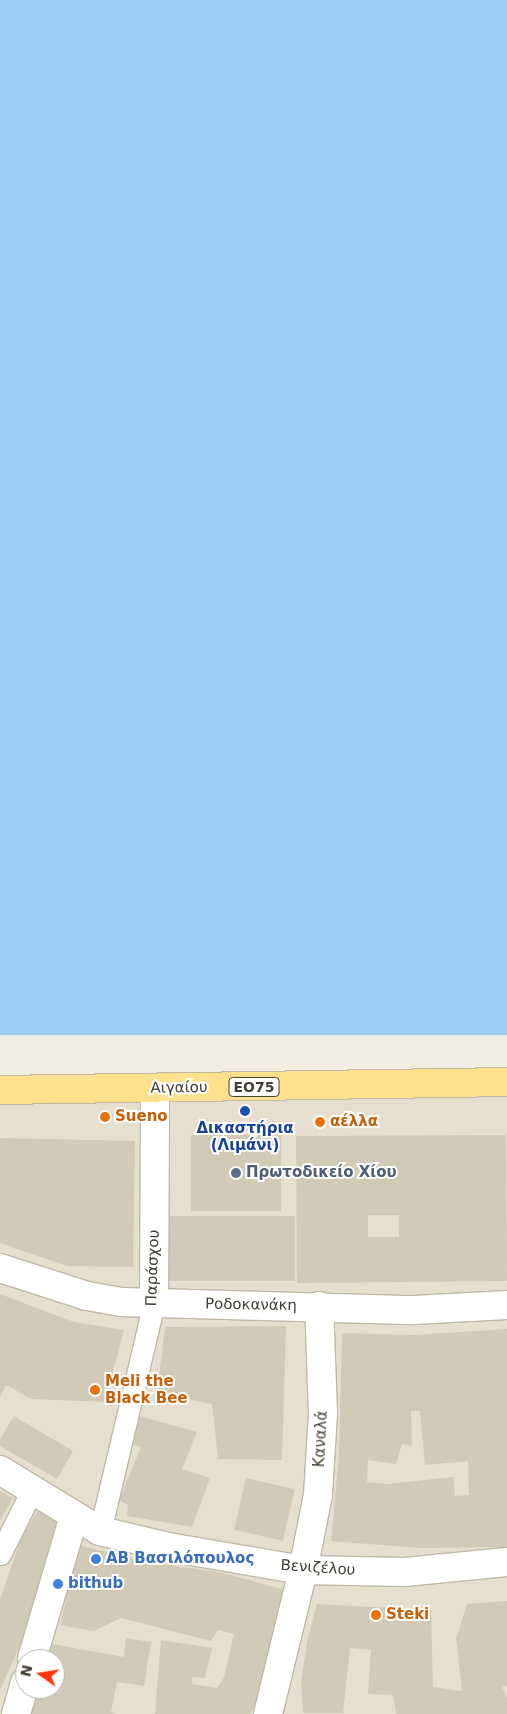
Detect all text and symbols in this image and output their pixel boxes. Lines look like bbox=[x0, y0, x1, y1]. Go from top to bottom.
road number: ΕΟ75 bbox=[228, 1076, 280, 1098]
street label: Αιγαίου bbox=[150, 1079, 208, 1097]
marker: Δικαστήρια (Λιμάνι) bbox=[239, 1105, 251, 1117]
place label: Sueno bbox=[115, 1108, 168, 1126]
marker: Sueno bbox=[99, 1111, 111, 1123]
place label: αέλλα bbox=[330, 1113, 378, 1131]
marker: αέλλα bbox=[314, 1116, 326, 1128]
place label: Δικαστήρια (Λιμάνι) bbox=[196, 1119, 294, 1154]
place label: Πρωτοδικείο Χίου bbox=[246, 1164, 397, 1182]
marker: Πρωτοδικείο Χίου bbox=[230, 1167, 242, 1179]
street label: Παράσχου bbox=[143, 1229, 163, 1307]
street label: Ροδοκανάκη bbox=[205, 1295, 297, 1315]
place label: Meli the Black Bee bbox=[105, 1372, 188, 1407]
marker: Meli the Black Bee bbox=[89, 1384, 101, 1396]
street label: Καναλά bbox=[311, 1410, 331, 1468]
place label: ΑΒ Βασιλόπουλος bbox=[106, 1550, 254, 1568]
marker: ΑΒ Βασιλόπουλος bbox=[90, 1553, 102, 1565]
street label: Βενιζέλου bbox=[280, 1556, 356, 1580]
place label: bithub bbox=[68, 1575, 123, 1593]
marker: bithub bbox=[52, 1578, 64, 1590]
place label: Steki bbox=[386, 1606, 429, 1624]
marker: Steki bbox=[370, 1609, 382, 1621]
north arrow bbox=[15, 1649, 65, 1699]
text: N bbox=[17, 1663, 35, 1678]

